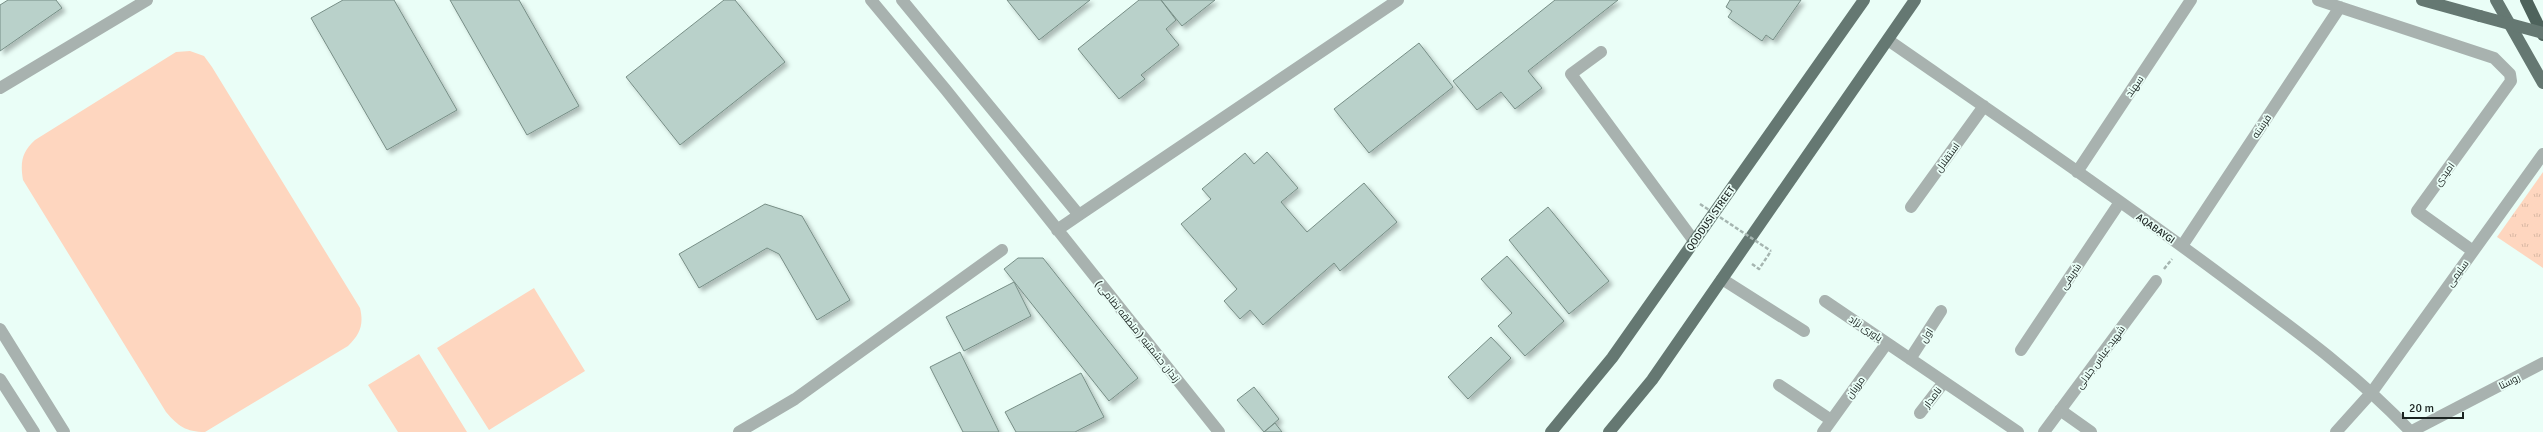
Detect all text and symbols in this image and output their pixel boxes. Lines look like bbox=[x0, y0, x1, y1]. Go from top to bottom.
street label: سهند bbox=[2123, 74, 2146, 100]
street label: فرشته bbox=[2250, 112, 2274, 141]
street label: استقلال bbox=[1933, 140, 1963, 175]
street label: امیدی bbox=[2432, 160, 2457, 189]
street label: QODDUSI STREET bbox=[1684, 184, 1738, 253]
street label: AQABAYGI bbox=[2134, 211, 2177, 246]
street label: سلیمی bbox=[2444, 258, 2471, 289]
street label: شریفی bbox=[2058, 261, 2084, 292]
street label: زندان حشمتیه ( منطقه نظامی ) bbox=[1092, 278, 1182, 385]
street label: یاوری نژاد bbox=[1846, 313, 1885, 345]
street label: شهید عباس جلالی bbox=[2074, 324, 2128, 392]
street label: اول bbox=[1918, 326, 1936, 345]
street label: روستا bbox=[2497, 371, 2522, 392]
street label: مرزبان bbox=[1844, 374, 1868, 401]
street label: نامدار bbox=[1921, 385, 1944, 411]
scale bar bbox=[2403, 394, 2463, 420]
text: 20 m bbox=[2409, 401, 2434, 416]

